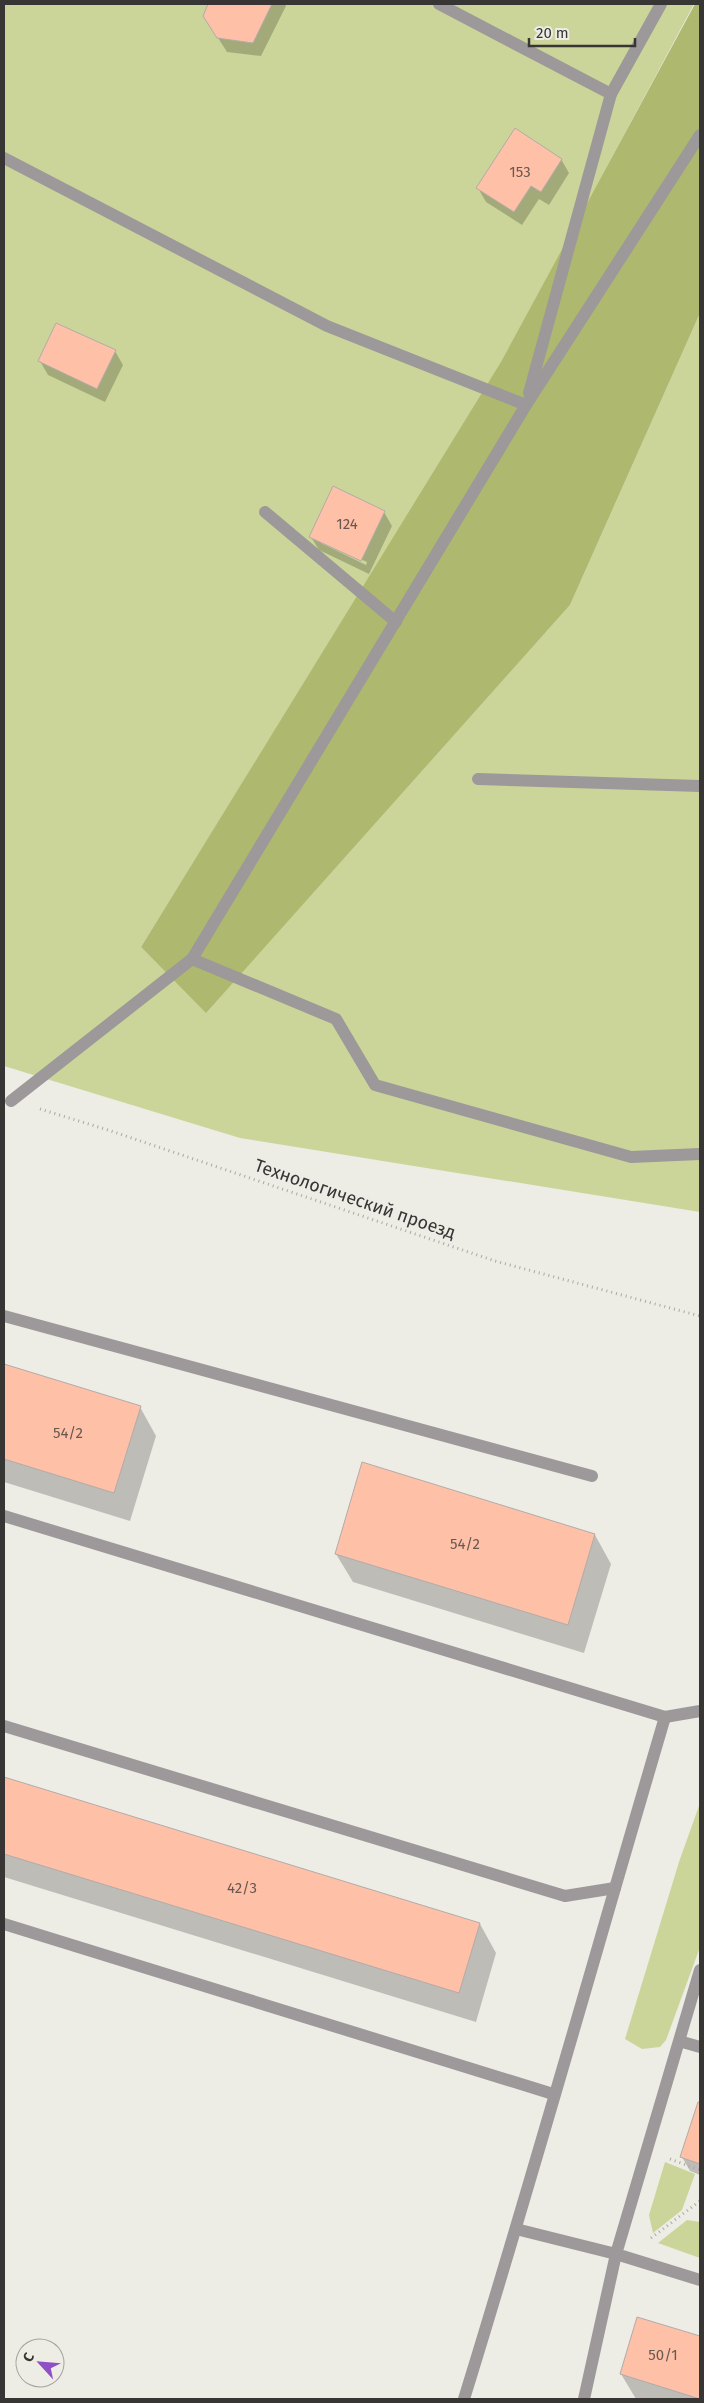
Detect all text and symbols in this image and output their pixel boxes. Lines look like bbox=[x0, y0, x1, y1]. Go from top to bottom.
scale bar bbox=[529, 15, 635, 47]
text: 20 m bbox=[536, 24, 569, 42]
house number: 153 bbox=[509, 163, 531, 181]
house number: 124 bbox=[336, 515, 358, 533]
street label: Технологический проезд bbox=[252, 1154, 458, 1244]
house number: 54/2 bbox=[53, 1424, 83, 1442]
house number: 54/2 bbox=[450, 1535, 480, 1553]
house number: 42/3 bbox=[227, 1879, 257, 1897]
north arrow bbox=[15, 2338, 65, 2388]
house number: 50/1 bbox=[648, 2346, 678, 2364]
text: С bbox=[19, 2350, 38, 2365]

